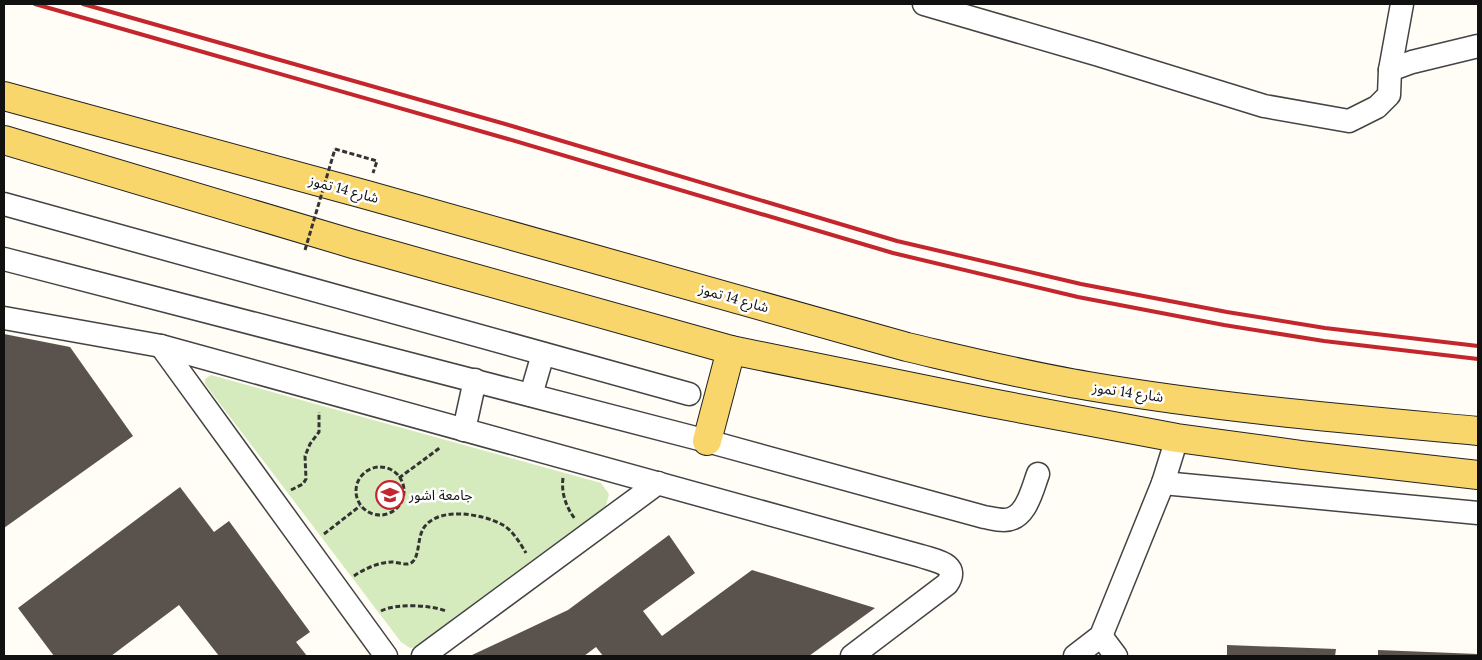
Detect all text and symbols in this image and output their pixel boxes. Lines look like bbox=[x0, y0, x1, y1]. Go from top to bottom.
street label: شارع 14 تموز bbox=[306, 171, 381, 209]
street label: شارع 14 تموز bbox=[696, 279, 771, 318]
street label: شارع 14 تموز bbox=[1090, 378, 1165, 408]
school or university icon: جامعة اشور bbox=[375, 480, 405, 510]
place label: جامعة اشور bbox=[408, 486, 473, 504]

